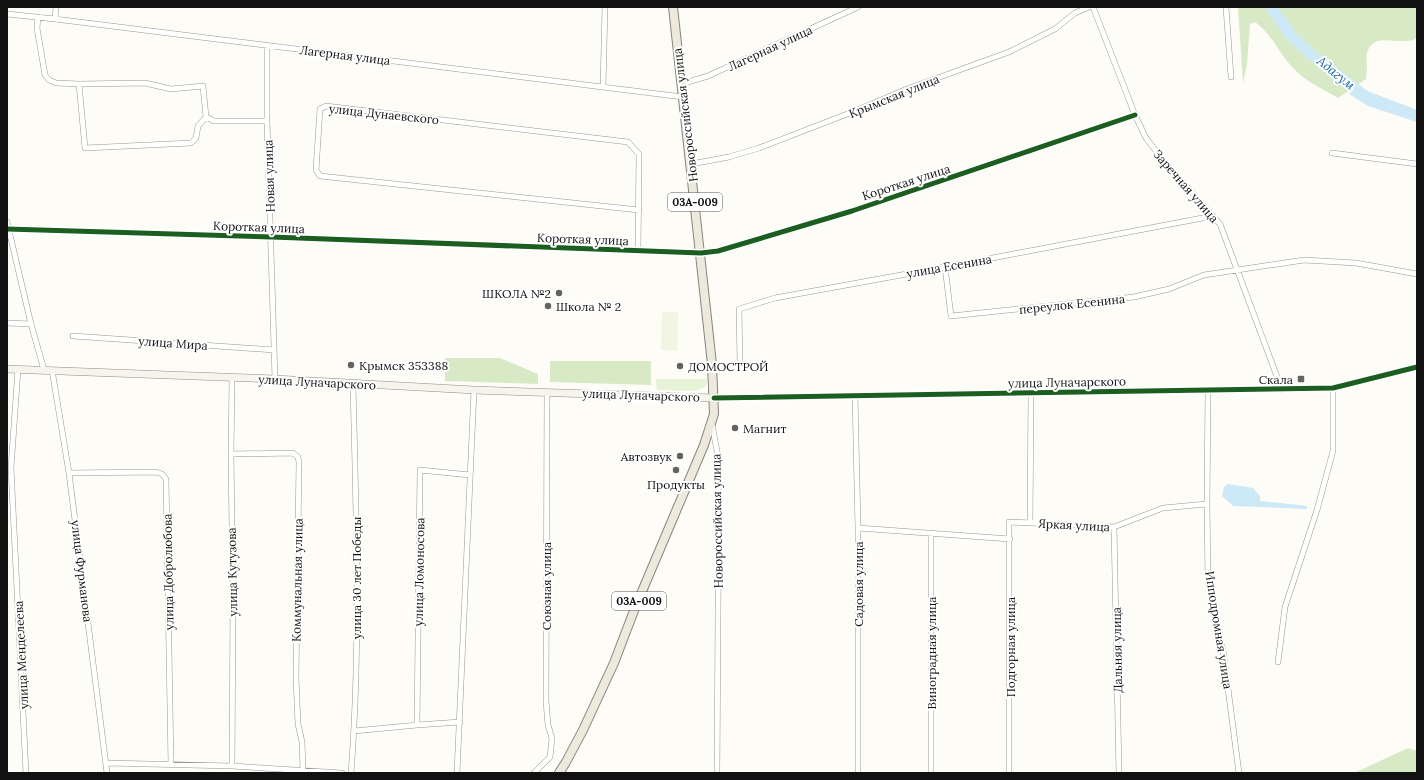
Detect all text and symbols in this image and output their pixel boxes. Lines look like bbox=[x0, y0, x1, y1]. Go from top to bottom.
street label: Лагерная улица bbox=[725, 22, 815, 74]
street label: Лагерная улица bbox=[299, 42, 391, 68]
street label: Новороссийская улица bbox=[669, 47, 701, 183]
water label: Адагум bbox=[1313, 52, 1359, 94]
street label: Крымская улица bbox=[847, 71, 941, 121]
street label: улица Дунаевского bbox=[328, 101, 440, 127]
street label: Новая улица bbox=[260, 139, 278, 213]
street label: Заречная улица bbox=[1150, 146, 1222, 226]
street label: Короткая улица bbox=[860, 161, 952, 203]
road number: 03А-009 bbox=[668, 193, 722, 211]
street label: Короткая улица bbox=[213, 218, 305, 236]
street label: Короткая улица bbox=[537, 230, 629, 248]
street label: улица Есенина bbox=[905, 251, 993, 281]
place label: ШКОЛА №2 bbox=[482, 286, 551, 301]
marker: ШКОЛА №2 bbox=[554, 288, 564, 298]
street label: переулок Есенина bbox=[1018, 291, 1126, 317]
place label: Школа № 2 bbox=[556, 299, 621, 314]
marker: Школа № 2 bbox=[543, 301, 553, 311]
street label: улица Мира bbox=[138, 333, 208, 353]
place label: Крымск 353388 bbox=[359, 358, 448, 373]
place label: ДОМОСТРОЙ bbox=[688, 359, 769, 374]
marker: Крымск 353388 bbox=[346, 360, 356, 370]
marker: ДОМОСТРОЙ bbox=[675, 361, 685, 371]
street label: улица Луначарского bbox=[258, 371, 376, 393]
place label: Скала bbox=[1259, 372, 1293, 387]
street label: улица Луначарского bbox=[1008, 373, 1126, 391]
marker: Скала bbox=[1296, 374, 1306, 384]
street label: улица Луначарского bbox=[582, 385, 700, 405]
place label: Магнит bbox=[743, 421, 786, 436]
marker: Магнит bbox=[730, 423, 740, 433]
place label: Автозвук bbox=[620, 449, 673, 464]
marker: Автозвук bbox=[675, 451, 685, 461]
street label: Новороссийская улица bbox=[708, 454, 726, 588]
marker: Продукты bbox=[671, 465, 681, 475]
place label: Продукты bbox=[647, 477, 705, 492]
street label: улица Добролюбова bbox=[159, 514, 177, 630]
street label: Яркая улица bbox=[1038, 516, 1110, 534]
street label: улица 30 лет Победы bbox=[349, 517, 364, 639]
street label: улица Ломоносова bbox=[411, 517, 427, 627]
street label: Коммунальная улица bbox=[288, 518, 306, 642]
street label: улица Фурманова bbox=[68, 519, 96, 623]
street label: улица Кутузова bbox=[224, 527, 240, 617]
street label: Садовая улица bbox=[851, 541, 866, 627]
street label: Союзная улица bbox=[539, 542, 554, 630]
street label: Ипподромная улица bbox=[1202, 570, 1236, 690]
road number: 03А-009 bbox=[612, 592, 666, 610]
street label: Виноградная улица bbox=[924, 596, 939, 710]
street label: Подгорная улица bbox=[1003, 597, 1018, 697]
street label: улица Менделеева bbox=[11, 600, 31, 710]
street label: Дальняя улица bbox=[1109, 607, 1125, 693]

